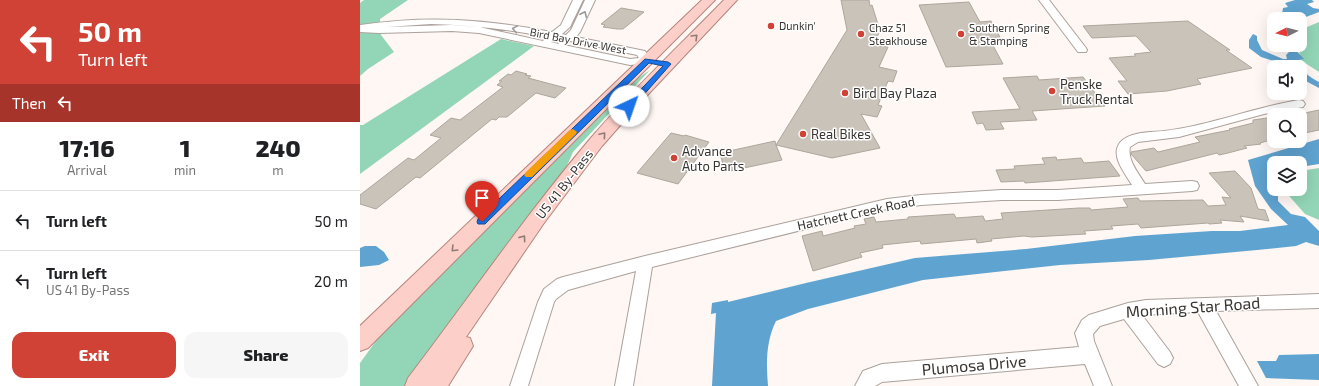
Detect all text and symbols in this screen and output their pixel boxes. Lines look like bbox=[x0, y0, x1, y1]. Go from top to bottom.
one-way arrow bbox=[579, 10, 587, 18]
north arrow bbox=[1267, 12, 1307, 52]
map controls bbox=[1267, 12, 1307, 196]
text: 50 m bbox=[78, 14, 142, 48]
icon: left bbox=[12, 16, 64, 68]
place label: Dunkin' bbox=[779, 19, 816, 32]
marker: Dunkin' bbox=[766, 21, 776, 31]
place label: Chaz 51 Steakhouse bbox=[869, 21, 927, 47]
place label: Southern Spring & Stamping bbox=[969, 21, 1050, 47]
one-way arrow bbox=[512, 25, 518, 34]
street label: Bird Bay Drive West bbox=[529, 25, 627, 56]
marker: Chaz 51 Steakhouse bbox=[856, 29, 866, 39]
marker: Southern Spring & Stamping bbox=[956, 29, 966, 39]
one-way arrow bbox=[690, 34, 698, 42]
text: Turn left bbox=[78, 48, 148, 70]
button: sound bbox=[1267, 60, 1307, 100]
place label: Penske Truck Rental bbox=[1060, 76, 1133, 107]
position arrow bbox=[608, 85, 650, 127]
place label: Bird Bay Plaza bbox=[853, 85, 937, 101]
marker: Penske Truck Rental bbox=[1047, 86, 1057, 96]
marker: Bird Bay Plaza bbox=[840, 88, 850, 98]
icon: left bbox=[54, 92, 76, 114]
text: Then bbox=[12, 94, 46, 112]
button: search bbox=[1267, 108, 1307, 148]
place label: Real Bikes bbox=[811, 126, 871, 142]
marker: Real Bikes bbox=[798, 129, 808, 139]
one-way arrow bbox=[598, 132, 606, 140]
text: 17:16 bbox=[59, 133, 115, 162]
text: 1 bbox=[180, 133, 190, 162]
text: 240 bbox=[255, 133, 301, 162]
place label: Advance Auto Parts bbox=[682, 143, 744, 174]
street label: US 41 By-Pass bbox=[532, 146, 596, 222]
marker: Advance Auto Parts bbox=[669, 153, 679, 163]
button: layers bbox=[1267, 156, 1307, 196]
text: Arrival bbox=[67, 162, 107, 178]
text: min bbox=[174, 162, 196, 178]
text: m bbox=[272, 162, 284, 178]
pin bbox=[465, 181, 499, 222]
icon: arrive bbox=[471, 187, 493, 209]
street label: Hatchett Creek Road bbox=[796, 193, 916, 233]
icon: left bbox=[12, 210, 34, 232]
text: Turn left bbox=[46, 212, 107, 230]
text: 50 m bbox=[314, 212, 348, 230]
one-way arrow bbox=[518, 235, 525, 242]
one-way arrow bbox=[451, 244, 459, 252]
text: Turn left bbox=[46, 264, 107, 282]
icon: left bbox=[12, 270, 34, 292]
text: 20 m bbox=[314, 272, 348, 290]
text: US 41 By-Pass bbox=[46, 282, 130, 298]
street label: Morning Star Road bbox=[1125, 292, 1261, 321]
button: Exit bbox=[12, 332, 176, 378]
button: Share bbox=[184, 332, 348, 378]
street label: Plumosa Drive bbox=[921, 350, 1027, 379]

